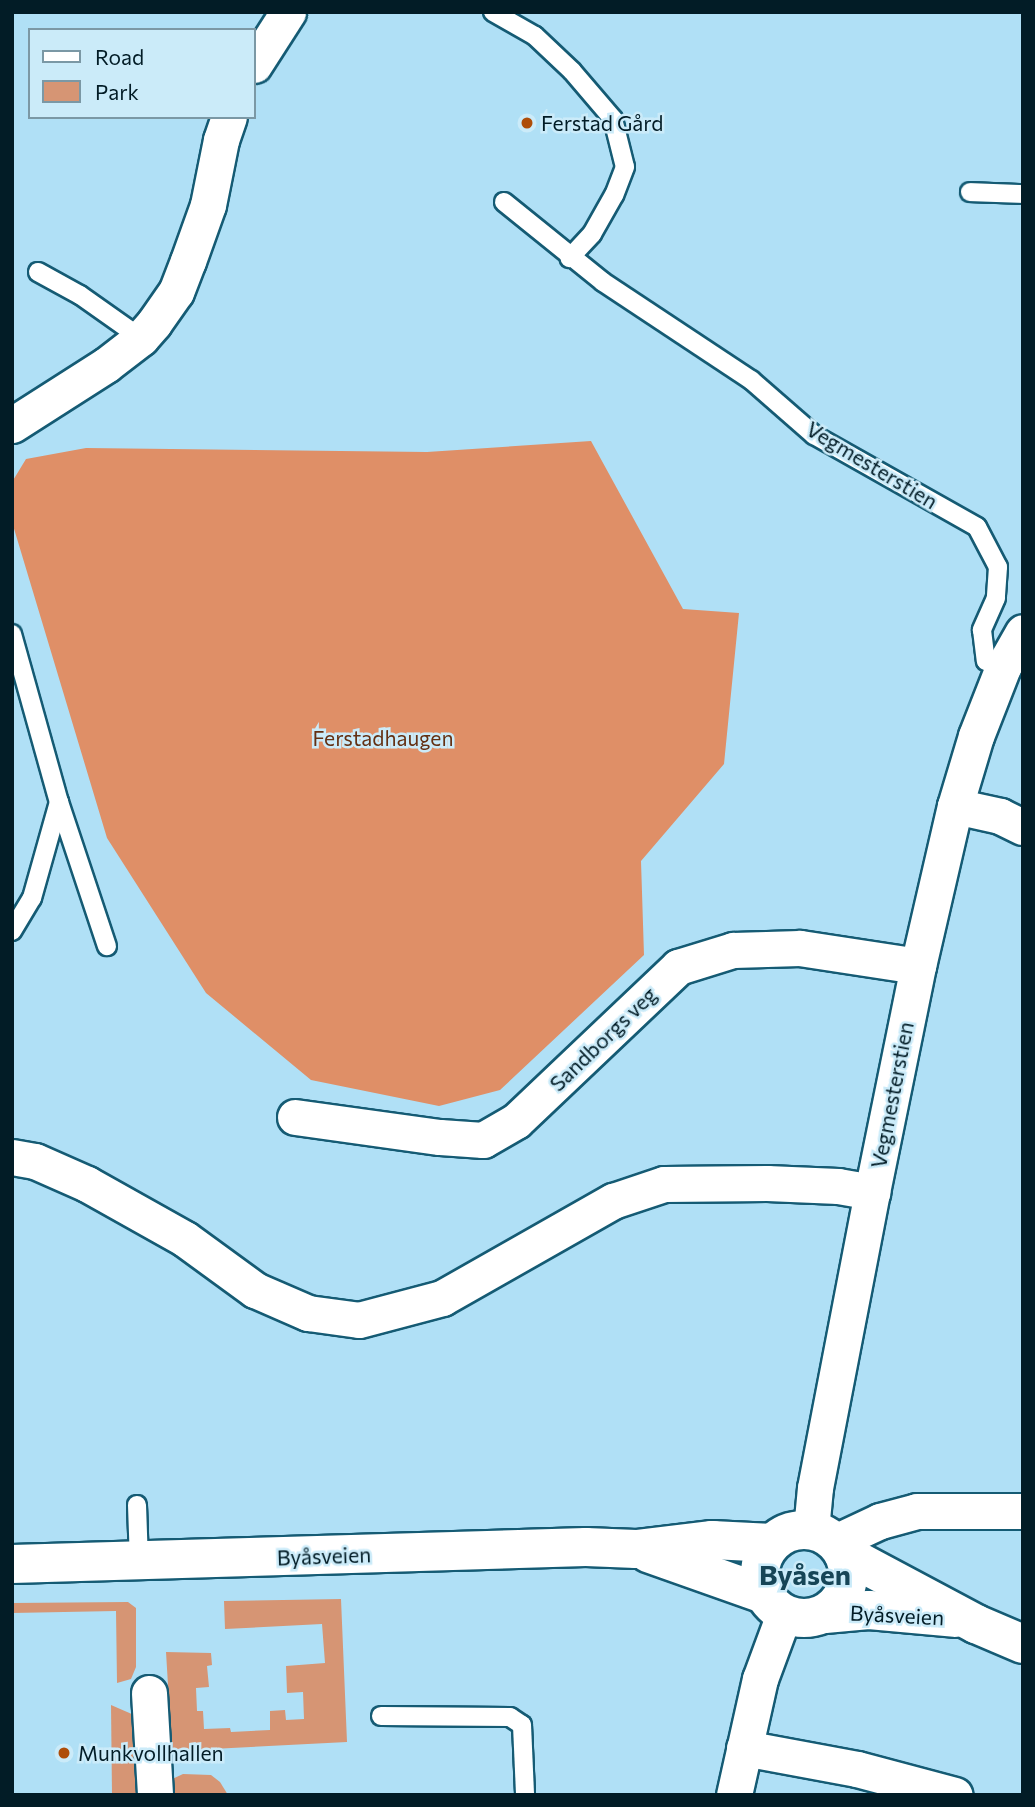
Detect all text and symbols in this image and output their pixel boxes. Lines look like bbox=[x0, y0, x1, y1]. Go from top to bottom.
legend bbox=[28, 28, 256, 119]
text: Road bbox=[95, 44, 144, 69]
text: Park bbox=[95, 79, 139, 104]
place label: Ferstad Gård bbox=[541, 110, 663, 136]
marker: Ferstad Gård bbox=[519, 115, 535, 131]
street label: Vegmesterstien bbox=[802, 416, 942, 514]
park label: Ferstadhaugen bbox=[313, 725, 453, 751]
street label: Sandborgs veg bbox=[544, 982, 662, 1096]
street label: Vegmesterstien bbox=[865, 1020, 919, 1170]
street label: Byåsveien bbox=[276, 1542, 372, 1570]
district label: Byåsen bbox=[759, 1557, 851, 1591]
street label: Byåsveien bbox=[849, 1600, 945, 1630]
place label: Munkvollhallen bbox=[78, 1740, 224, 1766]
marker: Munkvollhallen bbox=[56, 1745, 72, 1761]

